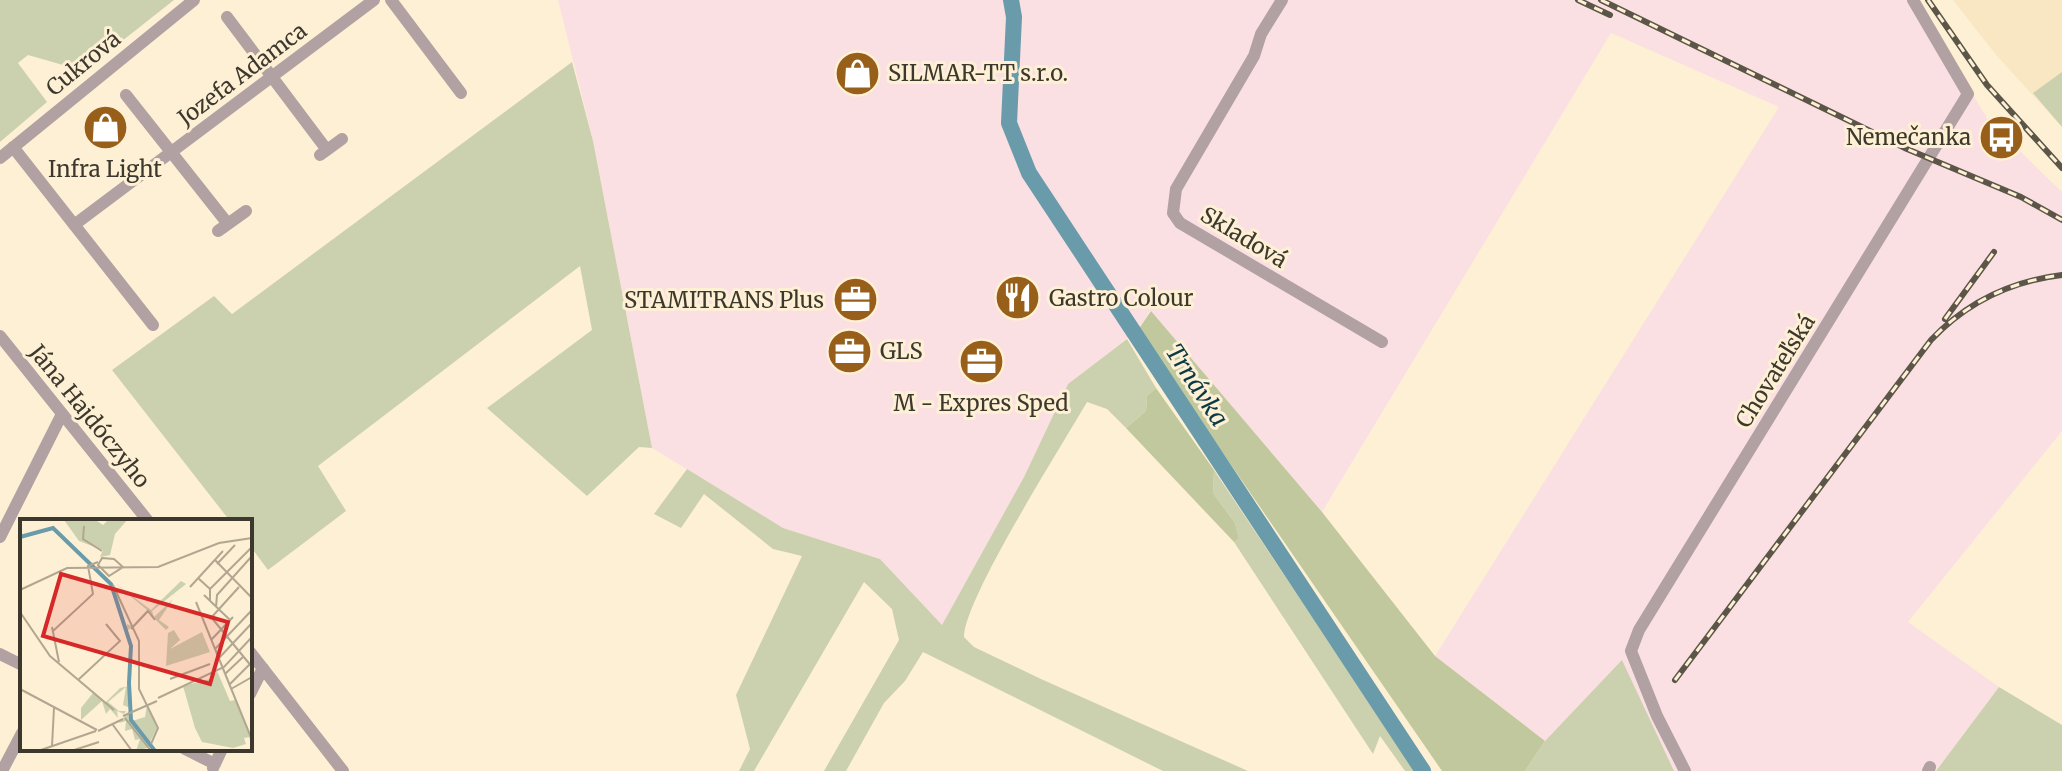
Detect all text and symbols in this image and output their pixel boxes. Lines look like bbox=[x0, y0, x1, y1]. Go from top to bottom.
street label: Jozefa Adamca bbox=[171, 16, 312, 132]
street label: Cukrová bbox=[40, 24, 126, 102]
shop icon: SILMAR-TT s.r.o. bbox=[833, 49, 881, 97]
place label: SILMAR-TT s.r.o. bbox=[888, 59, 1068, 87]
shop icon: Infra Light bbox=[81, 104, 129, 152]
bus stop icon: Nemečanka bbox=[1978, 113, 2026, 161]
place label: Nemečanka bbox=[1846, 123, 1971, 151]
place label: Infra Light bbox=[48, 155, 162, 183]
street label: Skladová bbox=[1196, 200, 1293, 274]
restaurant icon: Gastro Colour bbox=[994, 274, 1042, 322]
office icon: STAMITRANS Plus bbox=[831, 276, 879, 324]
place label: Gastro Colour bbox=[1049, 284, 1194, 312]
place label: STAMITRANS Plus bbox=[624, 286, 824, 314]
street label: Chovateľská bbox=[1729, 309, 1821, 433]
office icon: GLS bbox=[825, 327, 873, 375]
place label: GLS bbox=[880, 337, 922, 365]
street label: Jána Hajdóczyho bbox=[23, 338, 156, 493]
office icon: M - Expres Sped bbox=[957, 338, 1005, 386]
water label: Trnávka bbox=[1159, 338, 1235, 432]
place label: M - Expres Sped bbox=[894, 389, 1068, 417]
inset map bbox=[20, 519, 252, 751]

